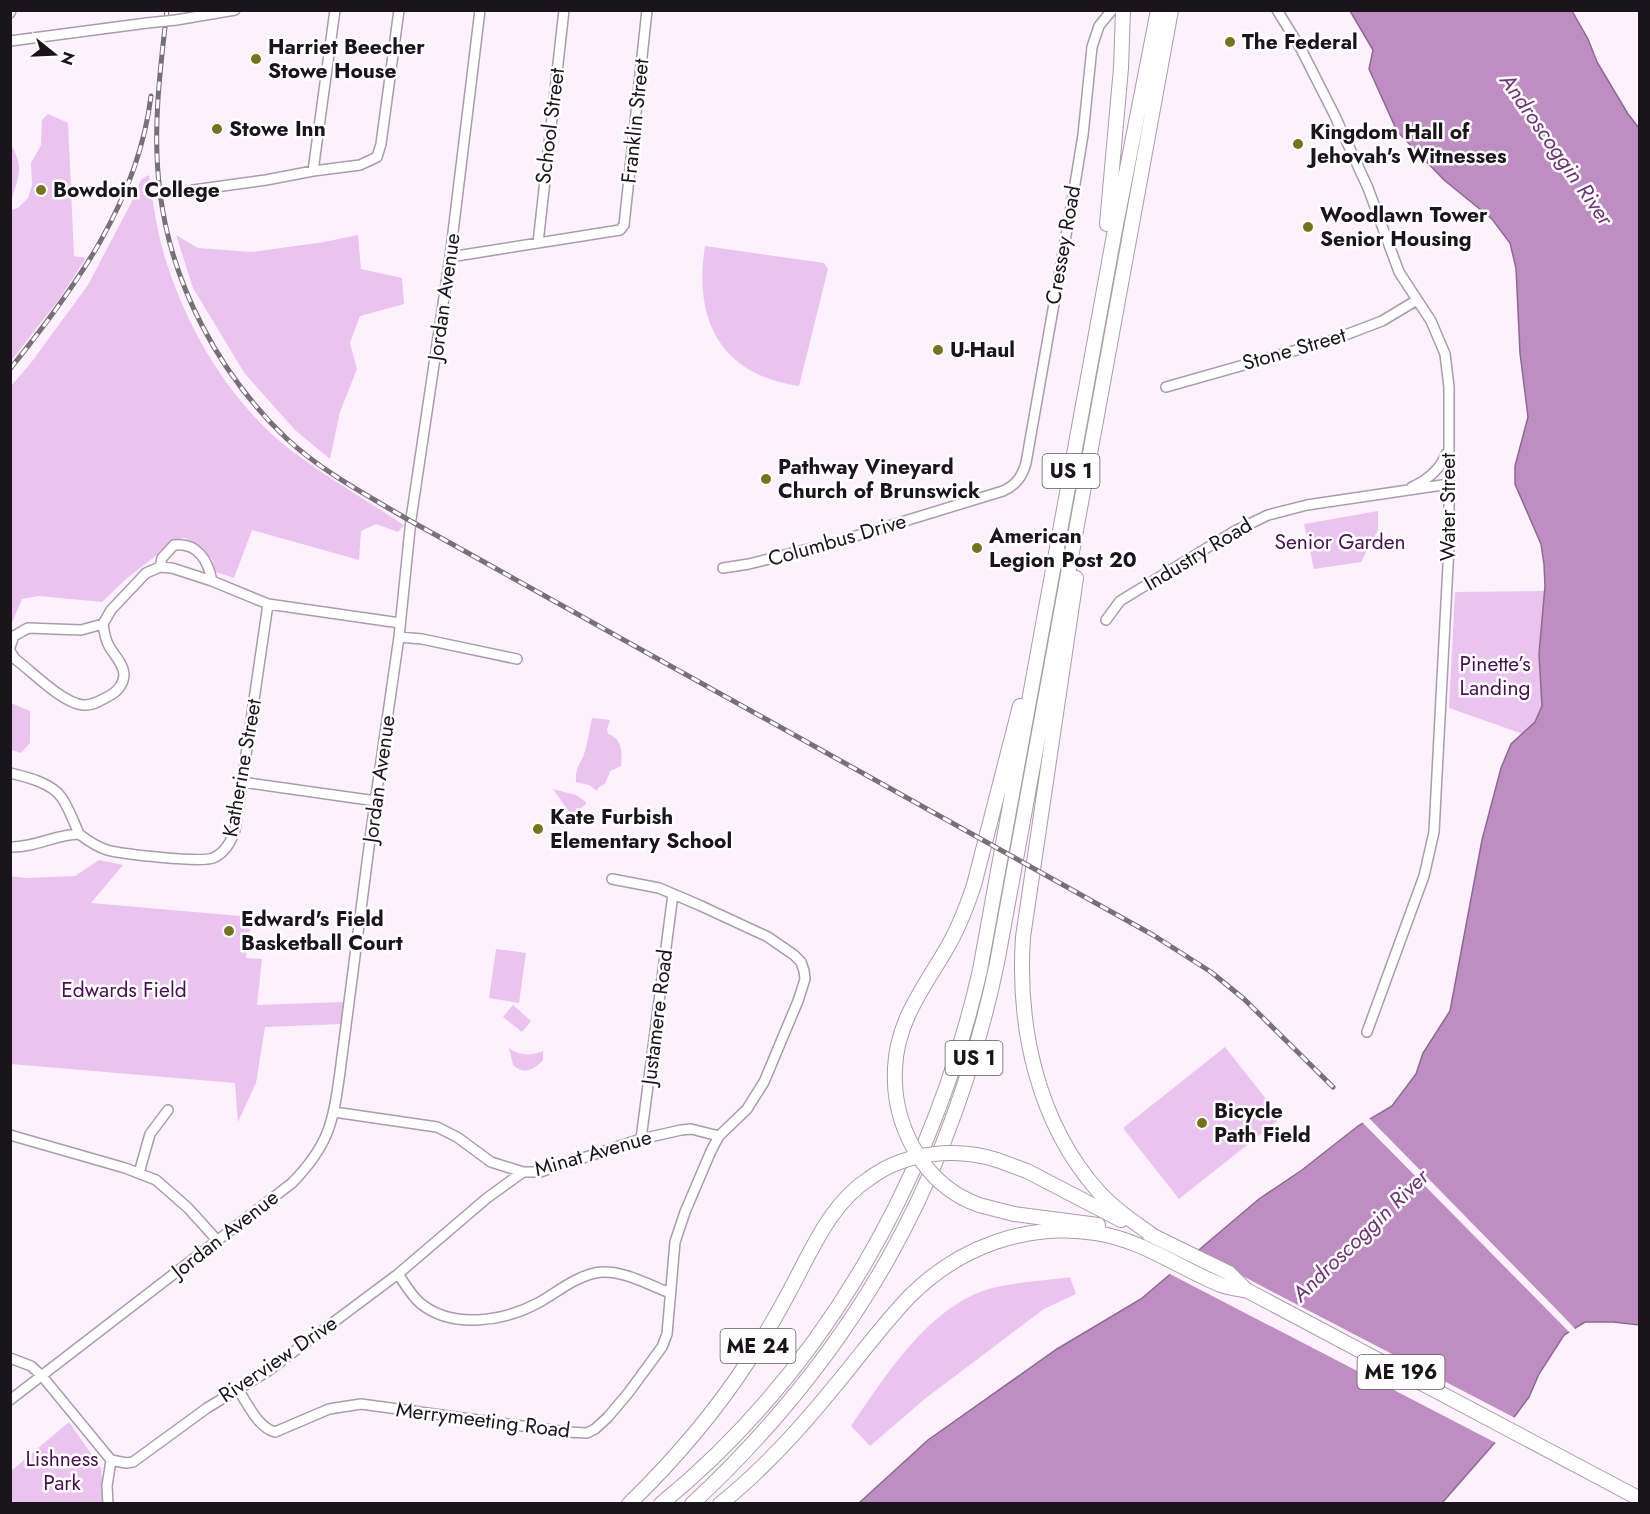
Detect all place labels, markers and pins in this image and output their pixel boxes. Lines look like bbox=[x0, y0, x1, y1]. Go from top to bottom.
place label: The Federal bbox=[1242, 27, 1358, 57]
place label: Harriet Beecher Stowe House bbox=[268, 32, 425, 86]
marker: The Federal bbox=[1223, 35, 1237, 49]
marker: Harriet Beecher Stowe House bbox=[249, 52, 263, 66]
place label: Stowe Inn bbox=[229, 114, 326, 144]
place label: Kingdom Hall of Jehovah's Witnesses bbox=[1306, 117, 1507, 171]
marker: Stowe Inn bbox=[210, 122, 224, 136]
marker: Kingdom Hall of Jehovah's Witnesses bbox=[1291, 137, 1305, 151]
place label: Bowdoin College bbox=[53, 175, 220, 205]
marker: Bowdoin College bbox=[34, 183, 48, 197]
place label: Woodlawn Tower Senior Housing bbox=[1320, 200, 1488, 254]
marker: Woodlawn Tower Senior Housing bbox=[1301, 220, 1315, 234]
place label: U-Haul bbox=[950, 335, 1015, 365]
marker: U-Haul bbox=[931, 343, 945, 357]
place label: Pathway Vineyard Church of Brunswick bbox=[778, 452, 980, 506]
marker: Pathway Vineyard Church of Brunswick bbox=[759, 472, 773, 486]
place label: American Legion Post 20 bbox=[988, 521, 1137, 575]
marker: American Legion Post 20 bbox=[970, 541, 984, 555]
place label: Kate Furbish Elementary School bbox=[550, 802, 732, 856]
marker: Kate Furbish Elementary School bbox=[531, 822, 545, 836]
place label: Edward's Field Basketball Court bbox=[241, 904, 403, 958]
marker: Edward's Field Basketball Court bbox=[222, 924, 236, 938]
place label: Bicycle Path Field bbox=[1214, 1096, 1311, 1150]
marker: Bicycle Path Field bbox=[1195, 1116, 1209, 1130]

